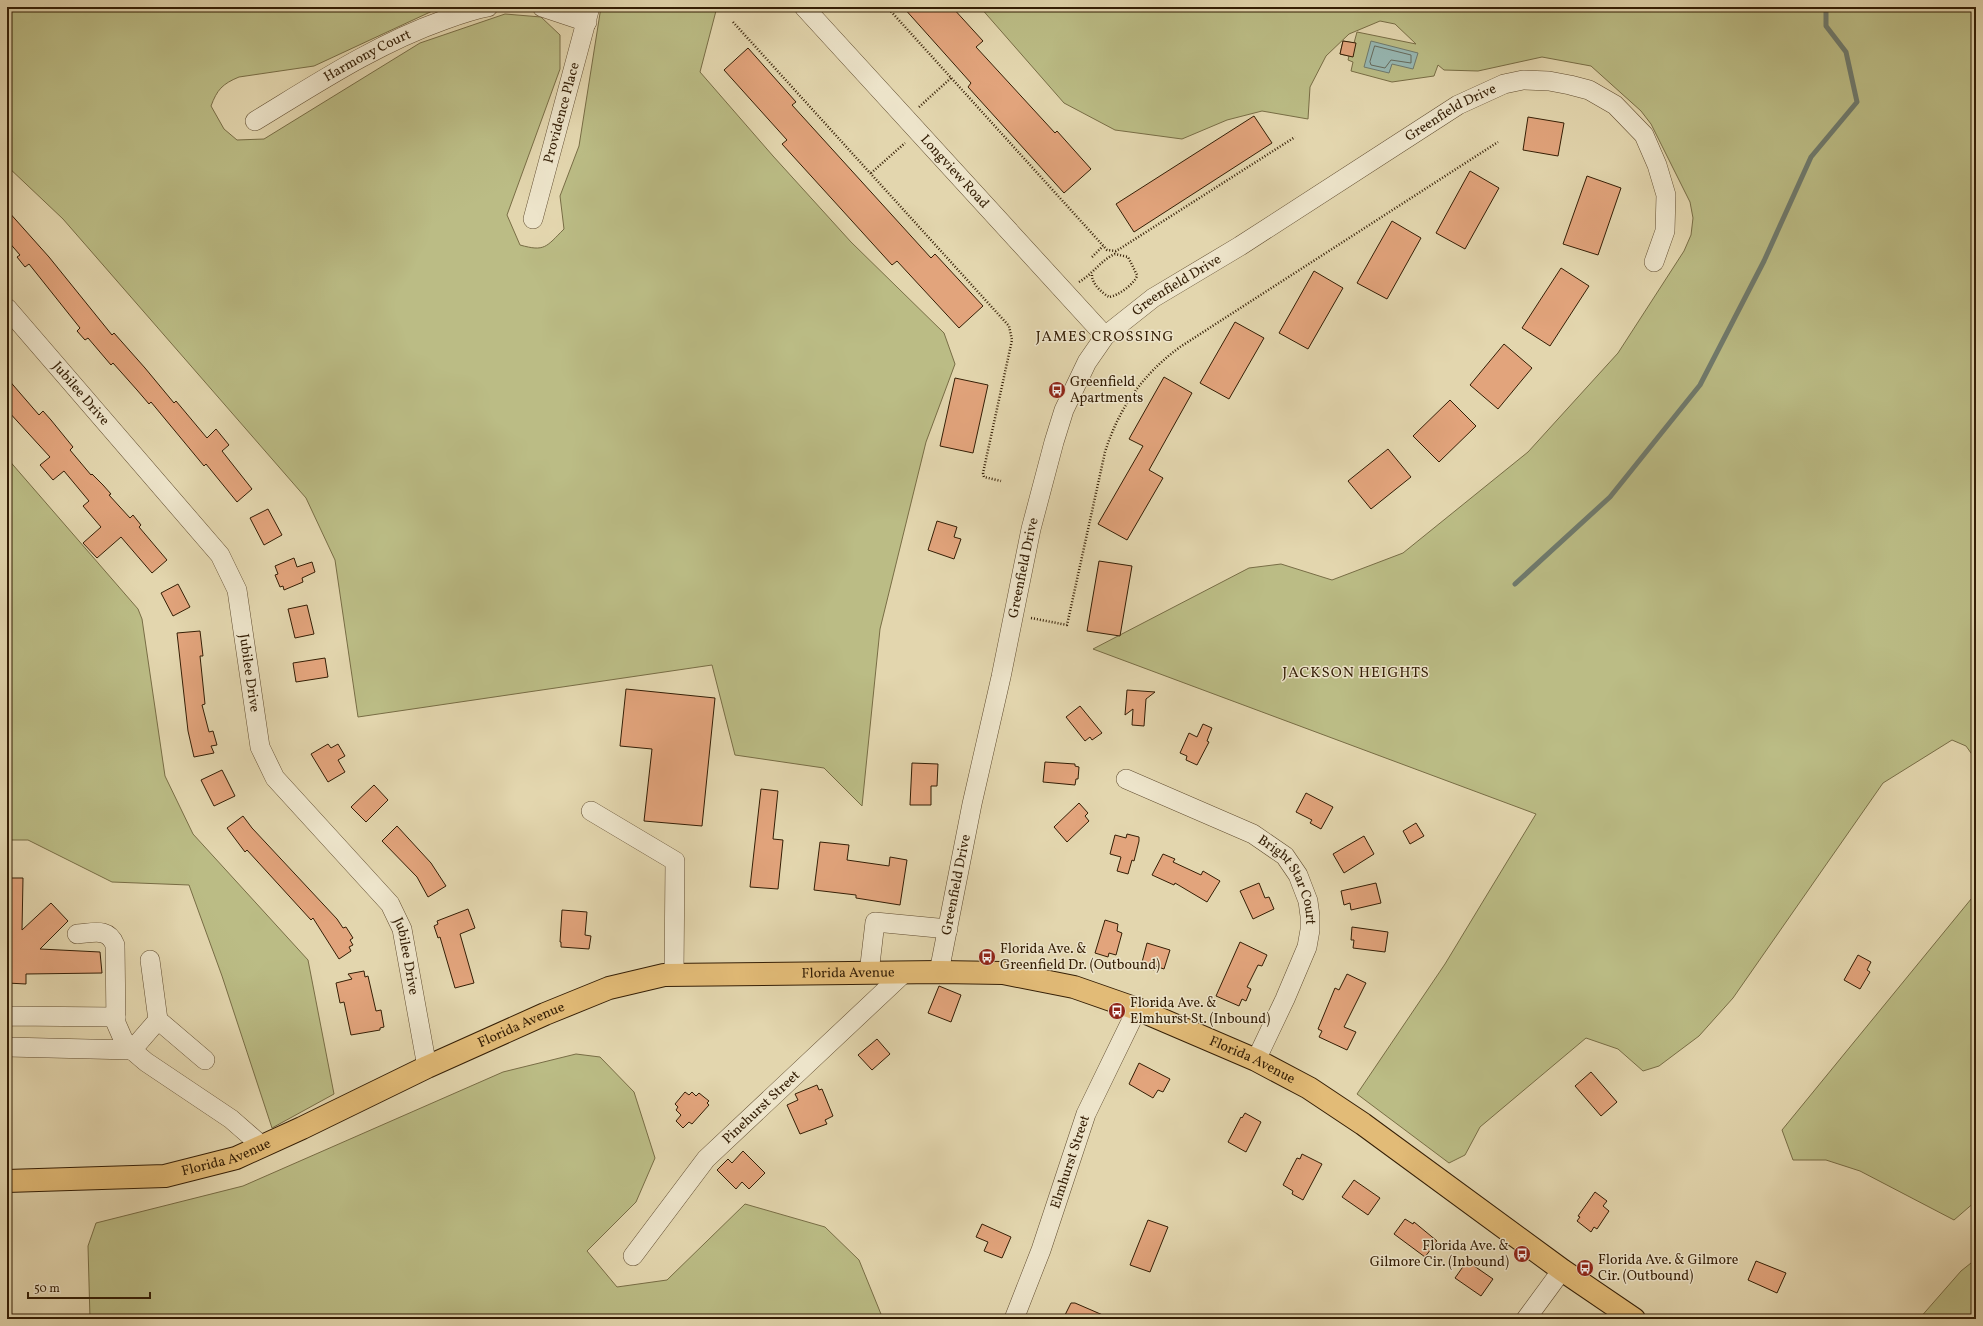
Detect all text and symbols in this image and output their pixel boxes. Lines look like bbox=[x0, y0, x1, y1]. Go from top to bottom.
street label: Harmony Court bbox=[320, 25, 414, 87]
street label: Providence Place bbox=[539, 60, 584, 165]
street label: Greenfield Drive bbox=[1401, 79, 1500, 146]
street label: Longview Road bbox=[916, 131, 993, 213]
street label: Greenfield Drive bbox=[1128, 250, 1225, 320]
district label: JAMES CROSSING bbox=[1036, 327, 1174, 348]
street label: Jubilee Drive bbox=[48, 357, 114, 430]
place label: Greenfield Apartments bbox=[1070, 373, 1143, 408]
bus stop icon: Greenfield Apartments bbox=[1047, 380, 1067, 400]
street label: Greenfield Drive bbox=[1004, 515, 1043, 620]
street label: Jubilee Drive bbox=[234, 633, 264, 714]
district label: JACKSON HEIGHTS bbox=[1282, 663, 1430, 684]
street label: Bright Star Court bbox=[1254, 831, 1320, 925]
street label: Greenfield Drive bbox=[937, 832, 975, 937]
street label: Jubilee Drive bbox=[388, 914, 423, 997]
place label: Florida Ave. & Greenfield Dr. (Outbound) bbox=[1000, 940, 1160, 975]
bus stop icon: Florida Ave. & Greenfield Dr. (Outbound) bbox=[977, 947, 997, 967]
street label: Florida Avenue bbox=[801, 963, 895, 983]
place label: Florida Ave. & Elmhurst St. (Inbound) bbox=[1130, 994, 1270, 1029]
street label: Florida Avenue bbox=[475, 997, 568, 1053]
bus stop icon: Florida Ave. & Elmhurst St. (Inbound) bbox=[1107, 1001, 1127, 1021]
street label: Florida Avenue bbox=[1206, 1032, 1299, 1089]
street label: Pinehurst Street bbox=[718, 1066, 804, 1148]
street label: Elmhurst Street bbox=[1046, 1112, 1095, 1211]
street label: Florida Avenue bbox=[179, 1134, 274, 1181]
place label: Florida Ave. & Gilmore Cir. (Inbound) bbox=[1370, 1237, 1509, 1272]
bus stop icon: Florida Ave. & Gilmore Cir. (Inbound) bbox=[1512, 1244, 1532, 1264]
place label: Florida Ave. & Gilmore Cir. (Outbound) bbox=[1598, 1251, 1739, 1286]
bus stop icon: Florida Ave. & Gilmore Cir. (Outbound) bbox=[1575, 1258, 1595, 1278]
scale bar bbox=[28, 1274, 150, 1300]
text: 50 m bbox=[34, 1281, 60, 1297]

